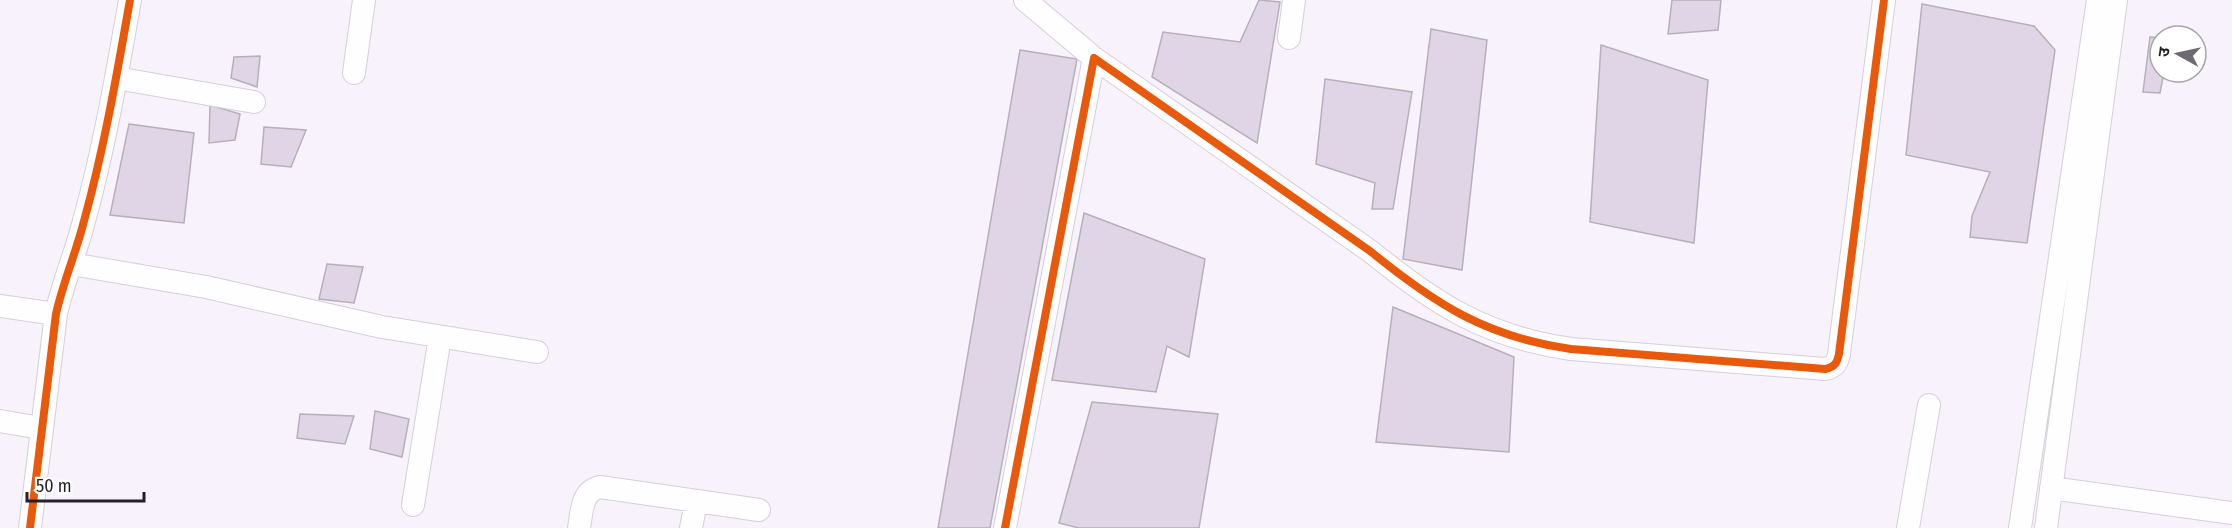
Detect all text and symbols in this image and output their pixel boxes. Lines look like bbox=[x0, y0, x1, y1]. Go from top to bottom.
north arrow bbox=[2148, 24, 2208, 84]
text: उ bbox=[2154, 45, 2174, 58]
scale bar bbox=[27, 465, 144, 503]
text: 50 m bbox=[36, 475, 72, 497]

